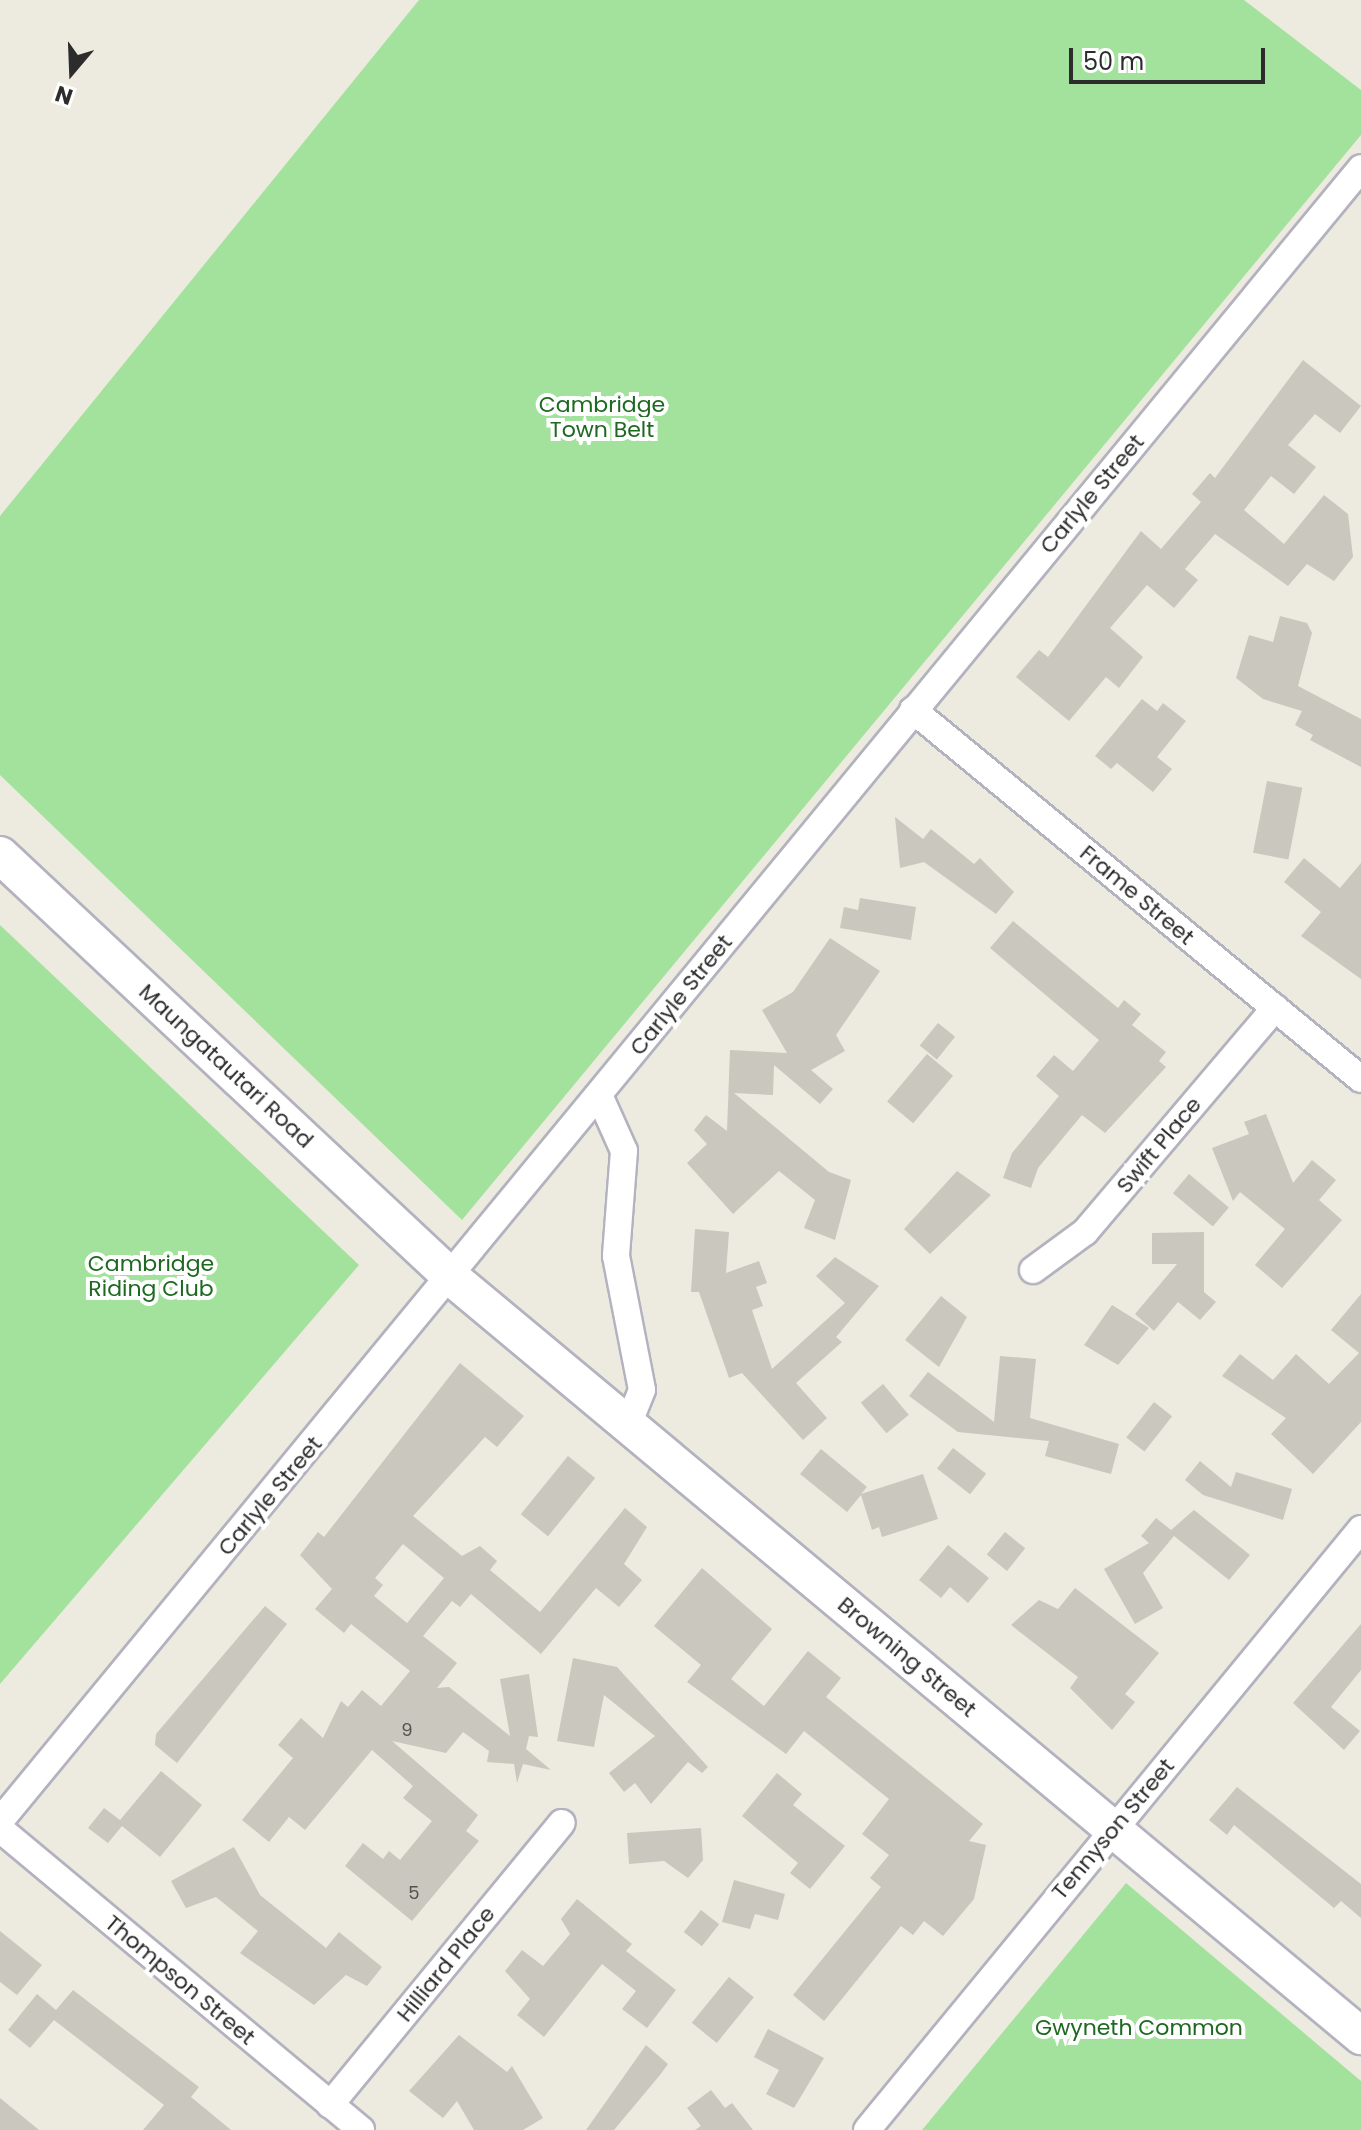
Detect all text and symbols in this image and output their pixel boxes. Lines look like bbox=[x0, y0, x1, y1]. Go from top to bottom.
north arrow bbox=[32, 32, 112, 112]
scale bar bbox=[1073, 32, 1269, 82]
text: 50 m bbox=[1083, 45, 1144, 78]
text: N bbox=[51, 78, 77, 113]
park label: Cambridge Town Belt bbox=[539, 391, 665, 442]
street label: Carlyle Street bbox=[1035, 429, 1149, 559]
street label: Frame Street bbox=[1075, 840, 1199, 950]
street label: Carlyle Street bbox=[624, 929, 738, 1061]
street label: Maungatautari Road bbox=[134, 979, 318, 1153]
street label: Swift Place bbox=[1111, 1092, 1207, 1198]
park label: Cambridge Riding Club bbox=[88, 1250, 214, 1302]
street label: Carlyle Street bbox=[213, 1431, 327, 1561]
street label: Browning Street bbox=[832, 1591, 982, 1723]
house number: 9 bbox=[401, 1719, 413, 1741]
street label: Tennyson Street bbox=[1046, 1753, 1180, 1905]
house number: 5 bbox=[408, 1882, 420, 1904]
street label: Hilliard Place bbox=[391, 1901, 501, 2027]
street label: Thompson Street bbox=[100, 1910, 260, 2050]
park label: Gwyneth Common bbox=[1035, 2015, 1243, 2041]

